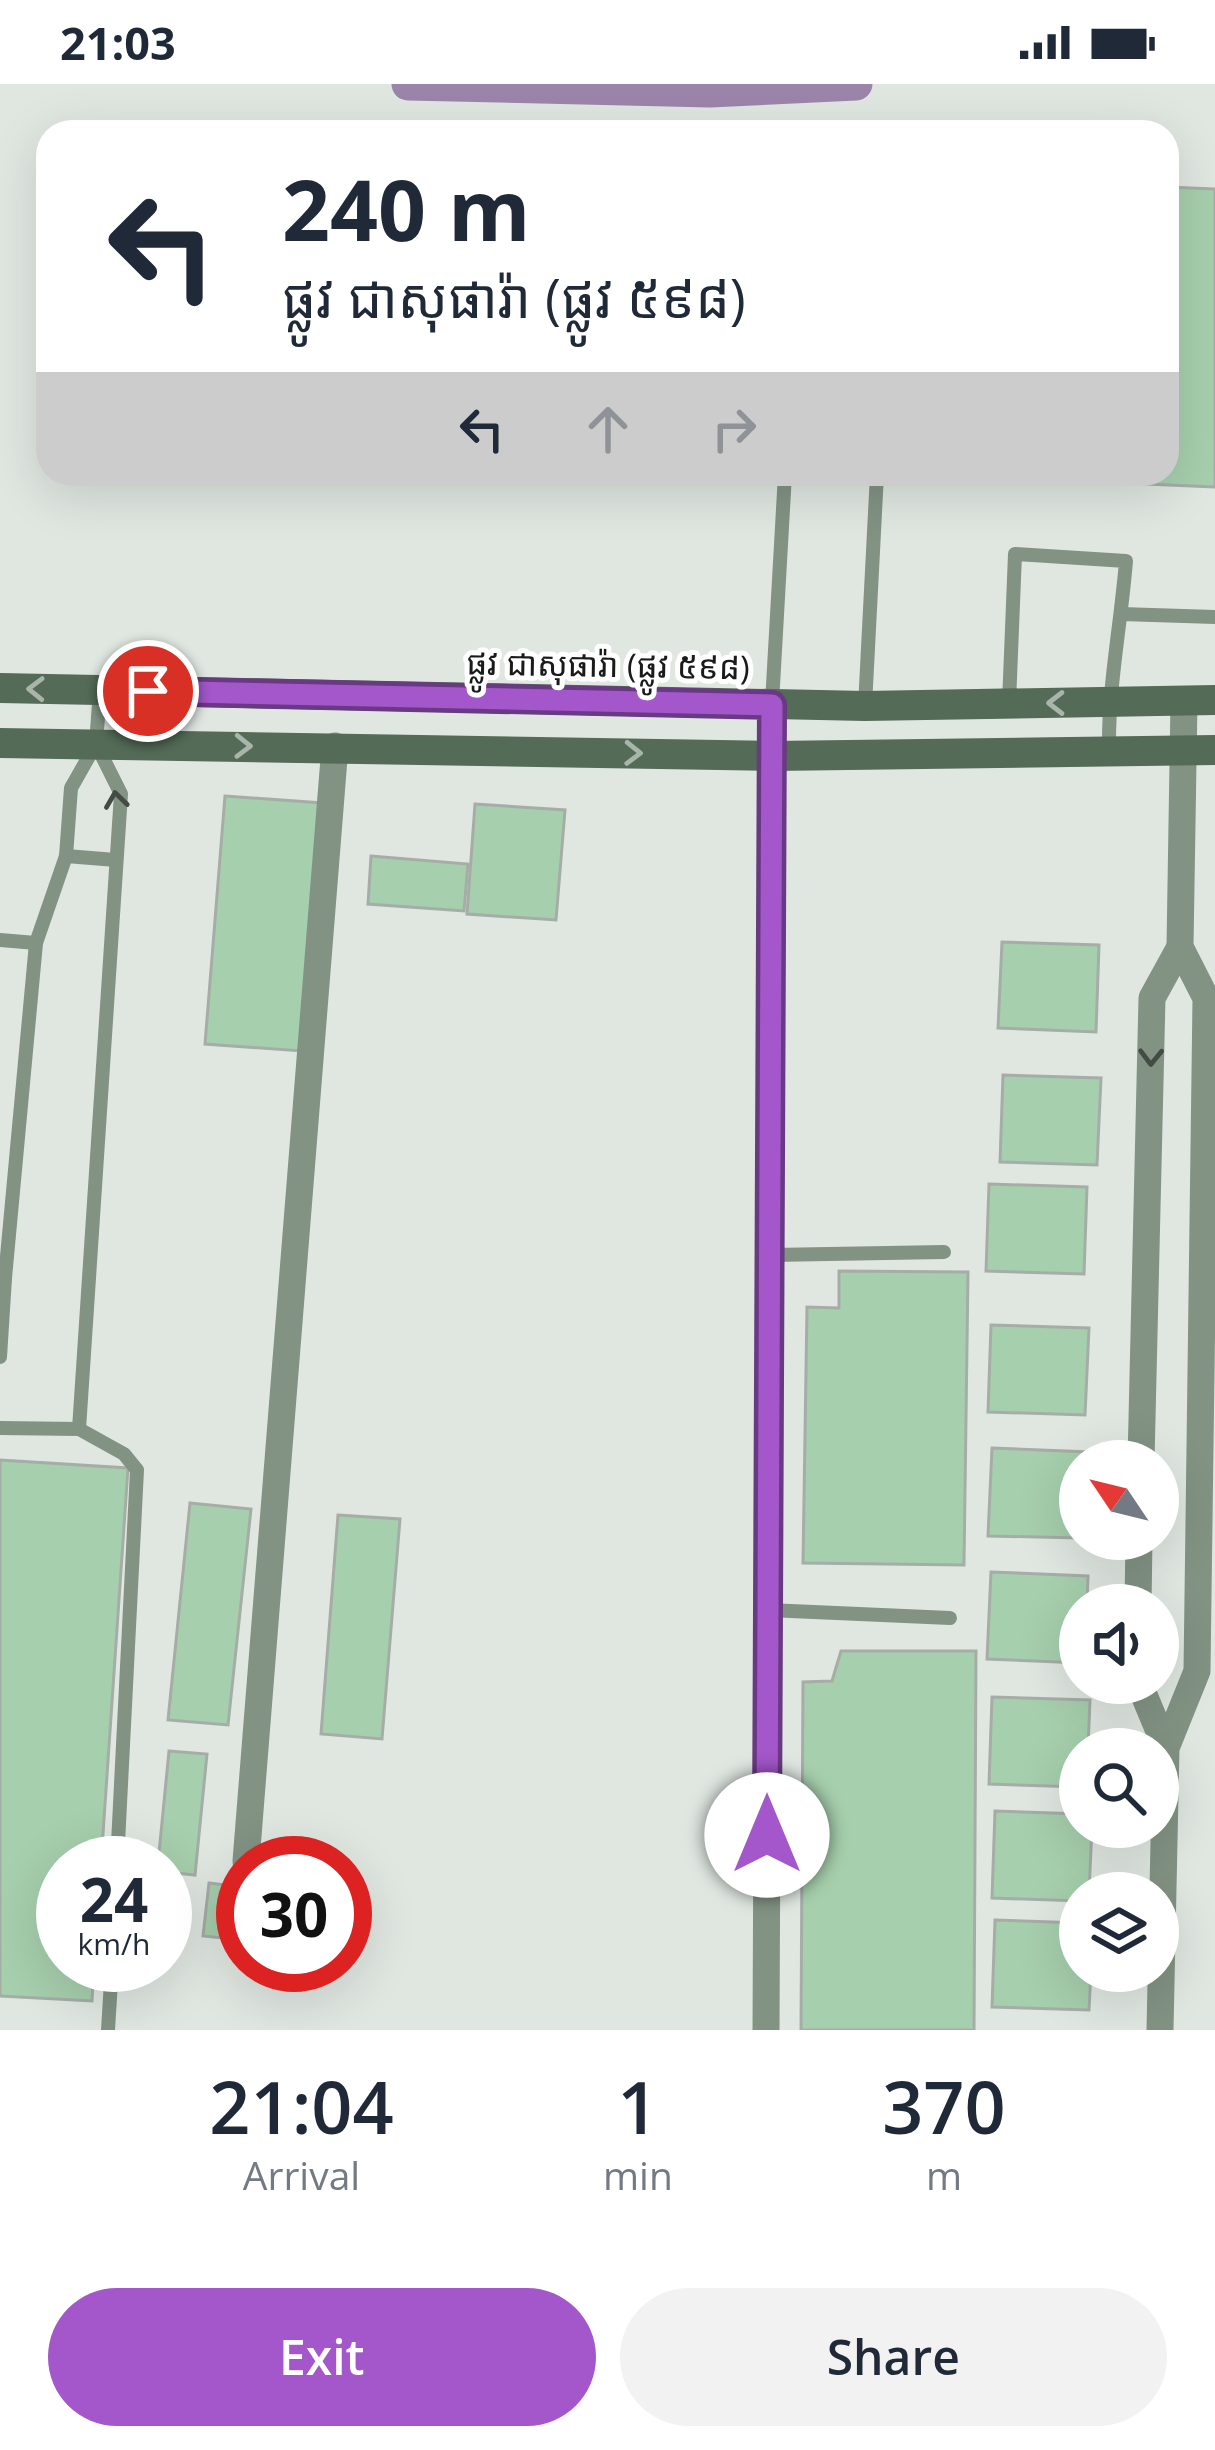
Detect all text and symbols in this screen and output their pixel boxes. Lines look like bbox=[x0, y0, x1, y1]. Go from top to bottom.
text: 21:03 bbox=[60, 12, 176, 73]
text: 240 m bbox=[282, 151, 530, 266]
icon: left bbox=[84, 168, 240, 324]
text: ផ្លូវ ជាសុផារ៉ា (ផ្លូវ ៥៩៨) bbox=[282, 260, 746, 334]
icon: left bbox=[449, 396, 515, 462]
icon: ahead bbox=[575, 396, 641, 462]
icon: right bbox=[701, 396, 767, 462]
pin bbox=[97, 640, 199, 742]
street label: ផ្លូវ ជាសុផារ៉ា (ផ្លូវ ៥៩៨) bbox=[466, 640, 750, 697]
icon: arrive bbox=[115, 658, 181, 724]
one-way arrow bbox=[26, 676, 45, 702]
one-way arrow bbox=[1046, 689, 1065, 715]
one-way arrow bbox=[234, 732, 253, 758]
one-way arrow bbox=[624, 739, 643, 765]
one-way arrow bbox=[104, 790, 130, 810]
one-way arrow bbox=[1138, 1048, 1164, 1067]
north arrow bbox=[1059, 1440, 1179, 1560]
map controls bbox=[1059, 1440, 1179, 1992]
button: sound bbox=[1059, 1584, 1179, 1704]
button: search bbox=[1059, 1728, 1179, 1848]
position arrow bbox=[704, 1772, 830, 1898]
speed limit sign: 30 bbox=[216, 1836, 372, 1992]
text: 24 bbox=[80, 1858, 148, 1940]
button: layers bbox=[1059, 1872, 1179, 1992]
text: km/h bbox=[78, 1923, 150, 1964]
text: 21:04 bbox=[209, 2057, 394, 2155]
text: 1 bbox=[617, 2057, 659, 2155]
text: 370 bbox=[882, 2057, 1006, 2155]
text: Arrival bbox=[243, 2148, 360, 2201]
text: min bbox=[603, 2148, 673, 2201]
text: m bbox=[926, 2148, 962, 2201]
button: Exit bbox=[48, 2288, 596, 2426]
button: Share bbox=[620, 2288, 1167, 2426]

